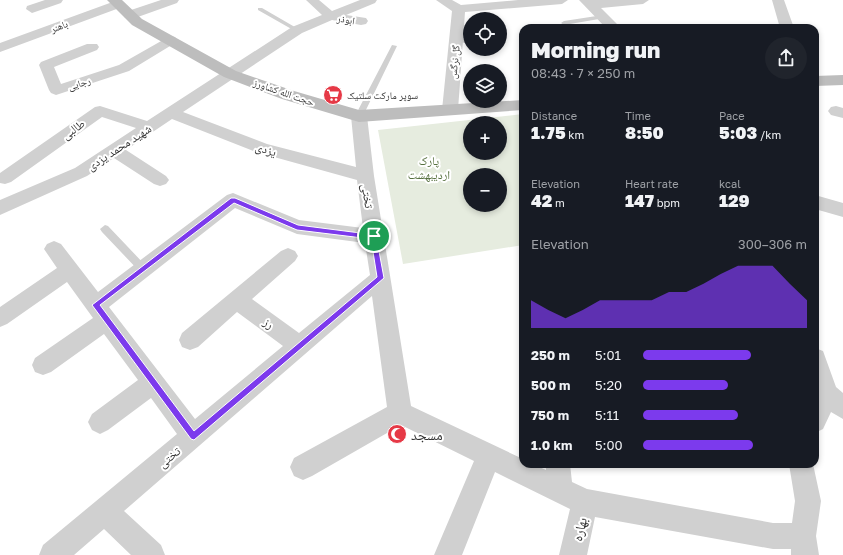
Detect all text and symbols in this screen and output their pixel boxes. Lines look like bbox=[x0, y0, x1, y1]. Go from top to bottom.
street label: ابوذر bbox=[335, 11, 356, 27]
map controls bbox=[463, 12, 507, 212]
button: locate bbox=[463, 12, 507, 56]
street label: باهنر bbox=[48, 17, 70, 35]
text: Morning run bbox=[531, 36, 660, 63]
button: share bbox=[765, 37, 807, 79]
street label: گل نرگس bbox=[446, 44, 463, 79]
button: layers bbox=[463, 64, 507, 108]
text: 08:43 · 7 × 250 m bbox=[531, 65, 635, 81]
street label: رجایی bbox=[66, 74, 92, 93]
street label: حجت الله کشاورز bbox=[251, 76, 317, 108]
supermarket icon: سوپر مارکت سلتیک bbox=[322, 84, 344, 106]
place label: سوپر مارکت سلتیک bbox=[347, 89, 418, 102]
text: Distance bbox=[531, 109, 577, 122]
text: Time bbox=[625, 109, 651, 122]
text: Pace bbox=[719, 109, 745, 122]
street label: طالبی bbox=[58, 115, 88, 143]
button: + bbox=[463, 116, 507, 160]
street label: شهید محمد یزدی bbox=[84, 121, 154, 174]
text: 1.75 bbox=[531, 122, 566, 143]
text: 8:50 bbox=[625, 122, 664, 143]
text: 5:03 bbox=[719, 122, 757, 143]
text: km bbox=[566, 128, 584, 141]
text: /km bbox=[757, 128, 781, 141]
street label: یزدی bbox=[254, 139, 279, 160]
park label: پارک اردیبهشت bbox=[408, 153, 450, 182]
button: − bbox=[463, 168, 507, 212]
text: Elevation bbox=[531, 177, 580, 190]
text: Heart rate bbox=[625, 177, 679, 190]
text: kcal bbox=[719, 177, 741, 190]
street label: تختی bbox=[359, 183, 377, 210]
text: 42 bbox=[531, 190, 552, 211]
text: 147 bbox=[625, 190, 654, 211]
text: 129 bbox=[719, 190, 750, 211]
text: m bbox=[552, 196, 565, 209]
text: bpm bbox=[654, 196, 680, 209]
pin bbox=[357, 219, 391, 253]
icon: arrive bbox=[363, 225, 385, 247]
text: Elevation bbox=[531, 236, 589, 252]
text: 300–306 m bbox=[738, 236, 807, 252]
street label: رز bbox=[260, 314, 277, 332]
text: 250 m bbox=[531, 347, 570, 363]
text: 5:01 bbox=[595, 347, 621, 363]
text: 500 m bbox=[531, 377, 570, 393]
text: 5:20 bbox=[595, 377, 622, 393]
text: 750 m bbox=[531, 407, 569, 423]
text: 5:11 bbox=[595, 407, 619, 423]
mosque icon: مسجد bbox=[386, 423, 408, 445]
place label: مسجد bbox=[411, 426, 443, 443]
text: 1.0 km bbox=[531, 437, 572, 453]
text: 5:00 bbox=[595, 437, 623, 453]
street label: تختی bbox=[155, 443, 184, 471]
street label: بهاره bbox=[568, 515, 591, 543]

